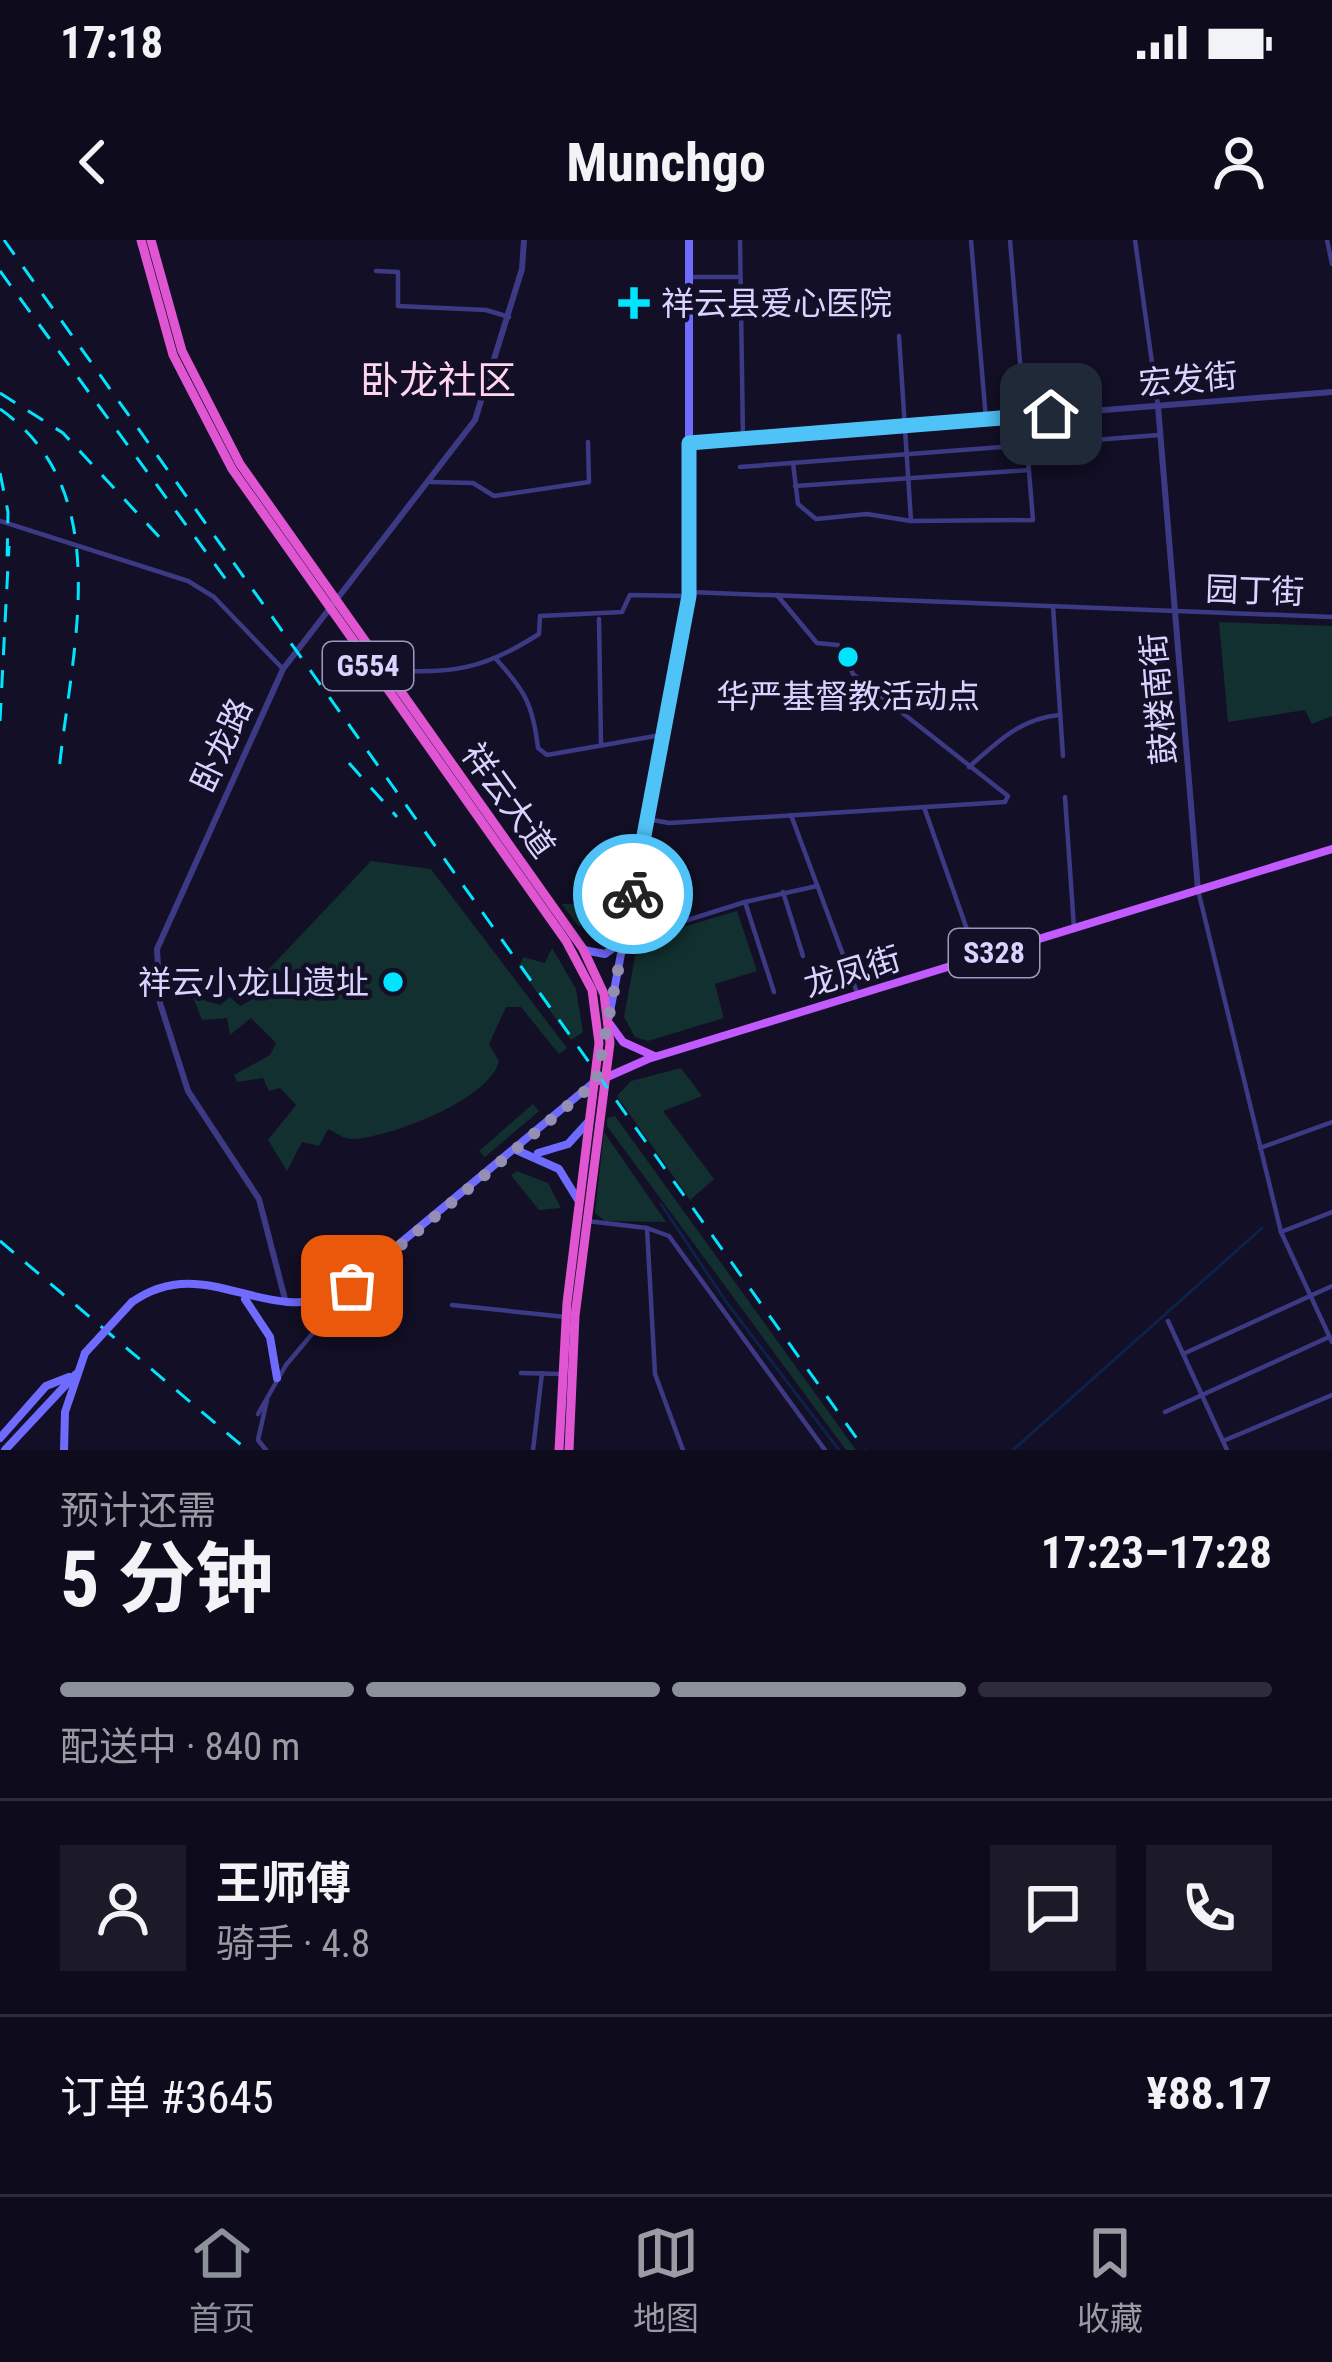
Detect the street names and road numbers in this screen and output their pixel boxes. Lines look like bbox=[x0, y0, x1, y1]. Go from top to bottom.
street label: 宏发街 bbox=[1137, 356, 1239, 403]
street label: 园丁街 bbox=[1205, 569, 1305, 612]
street label: 鼓楼南街 bbox=[1133, 632, 1184, 766]
road number: G554 bbox=[323, 642, 413, 690]
street label: 卧龙路 bbox=[183, 692, 260, 798]
street label: 祥云大道 bbox=[454, 735, 563, 865]
road number: S328 bbox=[949, 929, 1039, 977]
street label: 龙凤街 bbox=[799, 938, 905, 1005]

